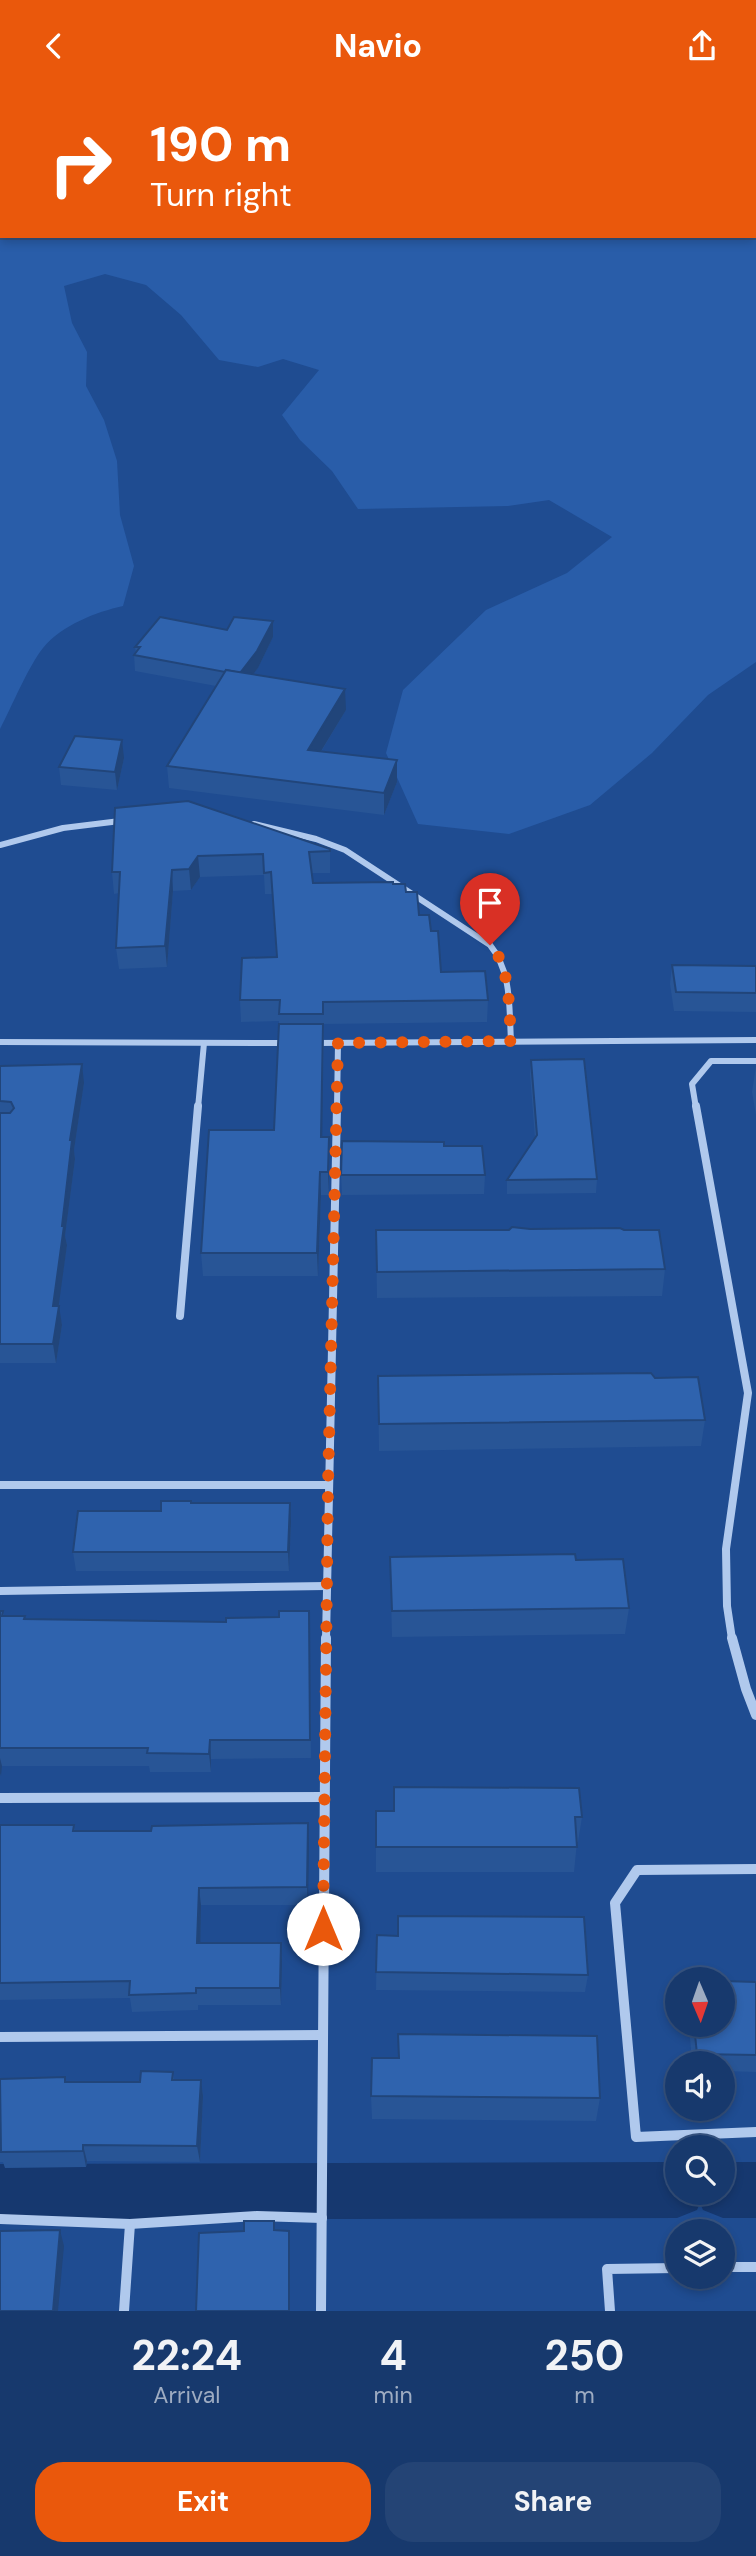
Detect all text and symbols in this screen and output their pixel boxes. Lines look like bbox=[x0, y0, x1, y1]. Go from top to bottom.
text: Navio bbox=[334, 25, 422, 67]
icon: back bbox=[35, 27, 73, 65]
icon: share bbox=[683, 27, 721, 65]
text: 190 m bbox=[150, 112, 291, 176]
icon: right bbox=[35, 119, 126, 210]
text: Turn right bbox=[150, 174, 292, 216]
pin bbox=[460, 873, 520, 945]
icon: arrive bbox=[471, 884, 509, 922]
position arrow bbox=[286, 1892, 360, 1966]
north arrow bbox=[665, 1967, 735, 2037]
map controls bbox=[665, 1967, 735, 2289]
button: sound bbox=[665, 2051, 735, 2121]
button: search bbox=[665, 2135, 735, 2205]
button: layers bbox=[665, 2219, 735, 2289]
text: 22:24 bbox=[132, 2328, 242, 2383]
text: 4 bbox=[380, 2328, 407, 2383]
text: 250 bbox=[544, 2328, 624, 2383]
text: Arrival bbox=[153, 2380, 220, 2410]
text: min bbox=[374, 2380, 413, 2410]
text: m bbox=[574, 2380, 595, 2410]
button: Exit bbox=[35, 2462, 371, 2542]
button: Share bbox=[385, 2462, 721, 2542]

